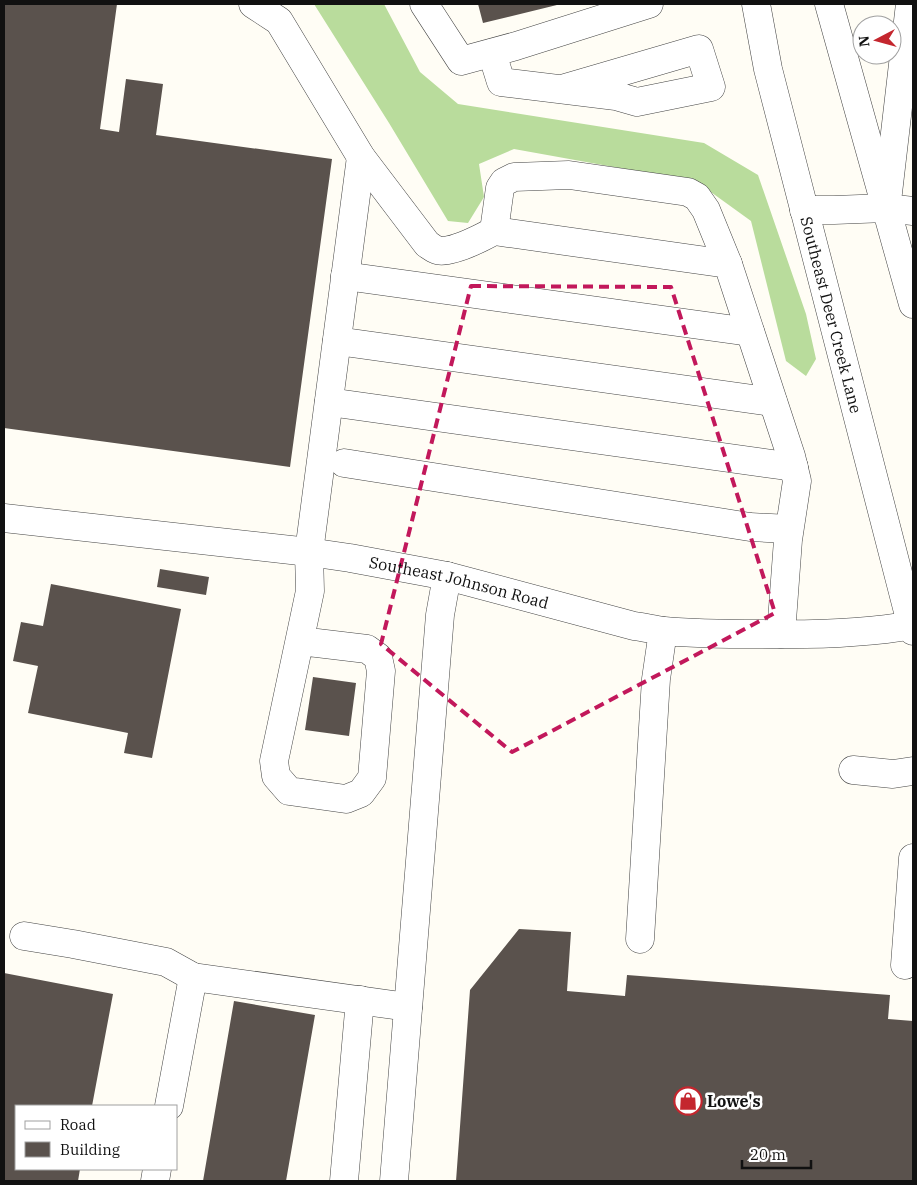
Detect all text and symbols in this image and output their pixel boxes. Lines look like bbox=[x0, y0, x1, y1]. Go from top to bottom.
north arrow bbox=[852, 15, 902, 65]
text: N bbox=[855, 35, 874, 48]
street label: Southeast Deer Creek Lane bbox=[796, 214, 866, 415]
street label: Southeast Johnson Road bbox=[368, 552, 551, 613]
shop icon: Lowe's bbox=[673, 1086, 703, 1116]
place label: Lowe's bbox=[707, 1091, 761, 1111]
legend bbox=[15, 1105, 178, 1170]
text: Road bbox=[60, 1115, 96, 1134]
scale bar bbox=[742, 1138, 811, 1170]
text: Building bbox=[60, 1140, 120, 1159]
text: 20 m bbox=[750, 1145, 786, 1164]

